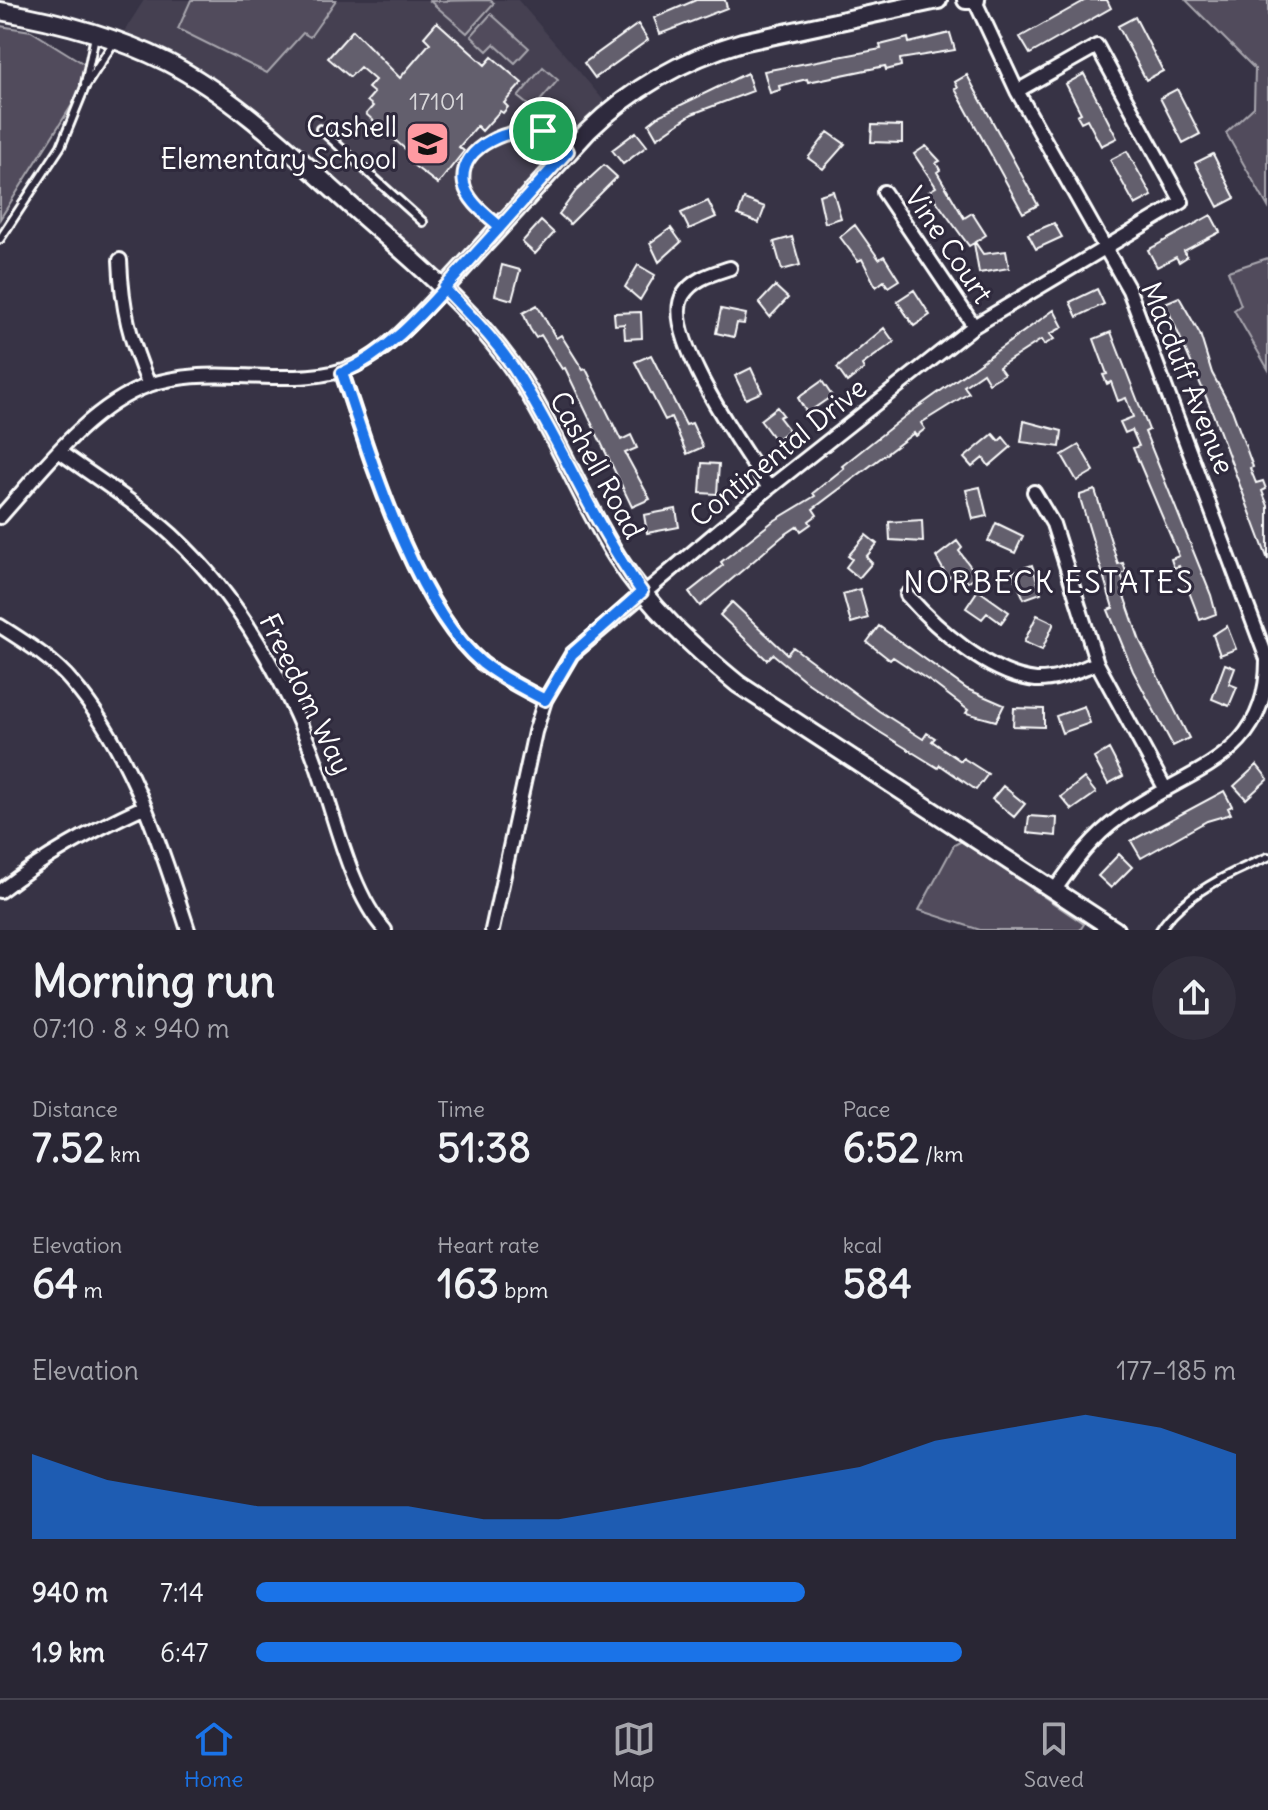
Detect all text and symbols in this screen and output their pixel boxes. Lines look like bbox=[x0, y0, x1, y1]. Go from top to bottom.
house number: 17101 bbox=[409, 86, 465, 116]
pin bbox=[509, 97, 577, 165]
place label: Cashell Elementary School bbox=[160, 109, 397, 177]
icon: arrive bbox=[521, 109, 565, 153]
school or university icon: Cashell Elementary School bbox=[404, 119, 452, 167]
street label: Vine Court bbox=[897, 180, 1001, 310]
street label: Macduff Avenue bbox=[1133, 277, 1243, 479]
street label: Continental Drive bbox=[682, 370, 874, 534]
street label: Cashell Road bbox=[542, 385, 652, 545]
district label: NORBECK ESTATES bbox=[903, 563, 1195, 601]
street label: Freedom Way bbox=[251, 607, 361, 781]
text: Morning run bbox=[32, 954, 275, 1009]
button: share bbox=[1152, 956, 1236, 1040]
text: 07:10 · 8 × 940 m bbox=[32, 1012, 229, 1045]
text: Distance bbox=[32, 1095, 118, 1123]
text: Time bbox=[437, 1095, 485, 1123]
text: Pace bbox=[843, 1095, 890, 1123]
text: 7.52 bbox=[32, 1123, 105, 1173]
text: 51:38 bbox=[437, 1123, 531, 1173]
text: 6:52 bbox=[843, 1123, 920, 1173]
text: km bbox=[105, 1140, 141, 1168]
text: /km bbox=[920, 1140, 963, 1168]
text: Elevation bbox=[32, 1231, 122, 1259]
text: Heart rate bbox=[437, 1231, 539, 1259]
text: kcal bbox=[843, 1231, 882, 1259]
text: 64 bbox=[32, 1259, 78, 1309]
text: 163 bbox=[437, 1259, 499, 1309]
text: 584 bbox=[843, 1259, 912, 1309]
text: m bbox=[78, 1276, 103, 1304]
text: bpm bbox=[499, 1276, 548, 1304]
text: Elevation bbox=[32, 1354, 139, 1387]
text: 177–185 m bbox=[1116, 1354, 1236, 1387]
text: 940 m bbox=[32, 1576, 108, 1609]
text: 7:14 bbox=[160, 1576, 204, 1609]
text: 1.9 km bbox=[32, 1636, 105, 1669]
text: 6:47 bbox=[160, 1636, 208, 1669]
tab: Home bbox=[184, 1717, 243, 1793]
tab: Map bbox=[612, 1717, 656, 1793]
tab: Saved bbox=[1024, 1717, 1084, 1793]

